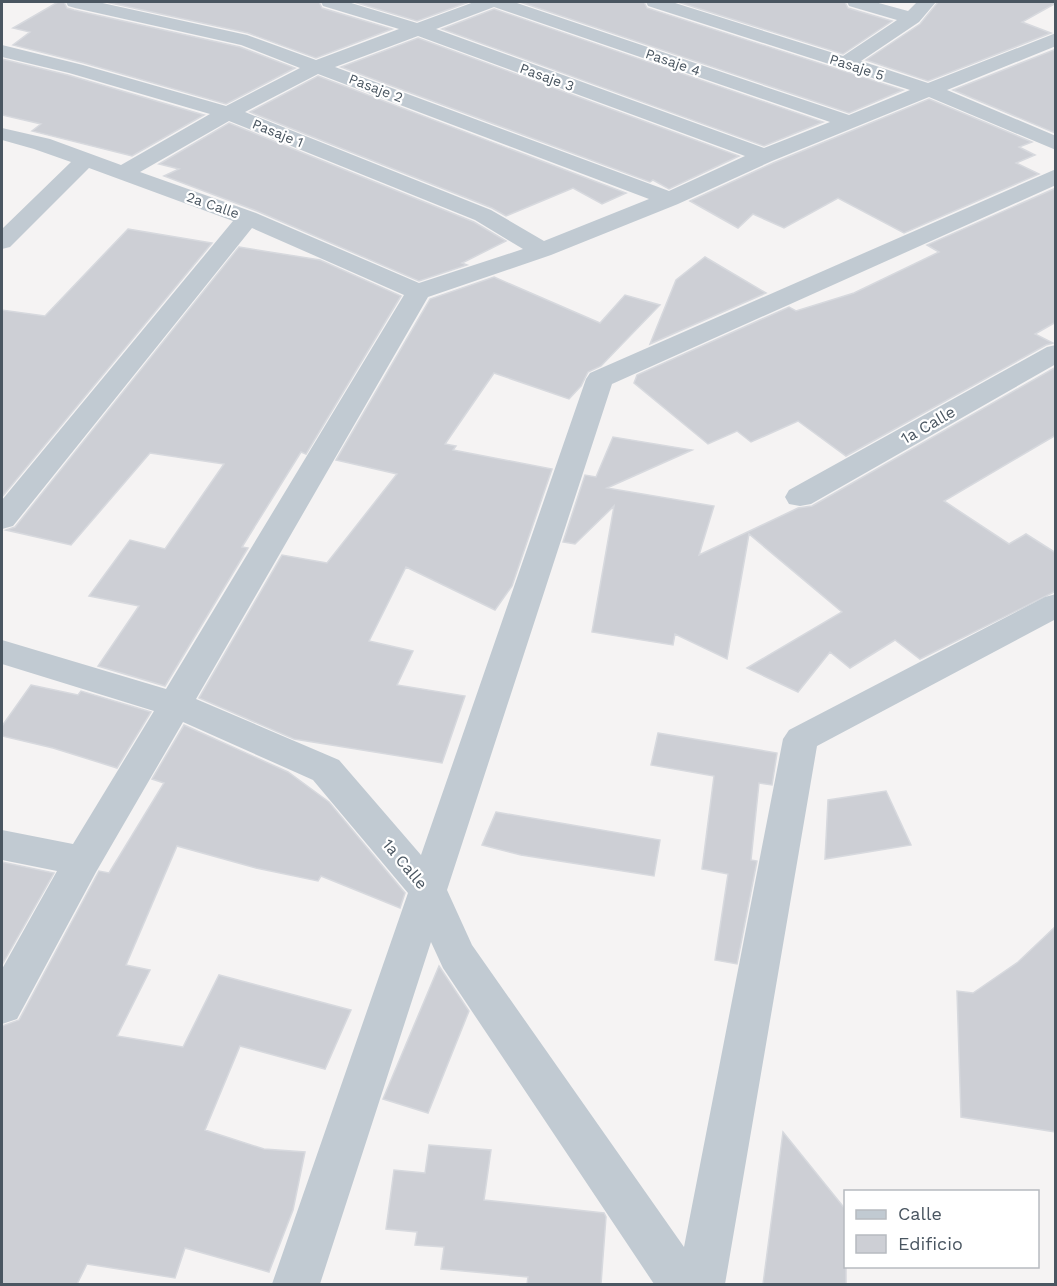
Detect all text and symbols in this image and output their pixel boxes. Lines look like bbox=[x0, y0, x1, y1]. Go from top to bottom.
street label: Pasaje 4 bbox=[643, 45, 703, 79]
street label: Pasaje 5 bbox=[828, 51, 886, 83]
street label: Pasaje 3 bbox=[518, 60, 576, 94]
street label: Pasaje 2 bbox=[347, 70, 405, 106]
street label: Pasaje 1 bbox=[250, 116, 306, 150]
street label: 2a Calle bbox=[185, 189, 241, 221]
street label: 1a Calle bbox=[898, 402, 958, 448]
street label: 1a Calle bbox=[379, 835, 431, 893]
legend bbox=[844, 1190, 1039, 1268]
text: Calle bbox=[898, 1203, 942, 1224]
text: Edificio bbox=[898, 1233, 963, 1254]

